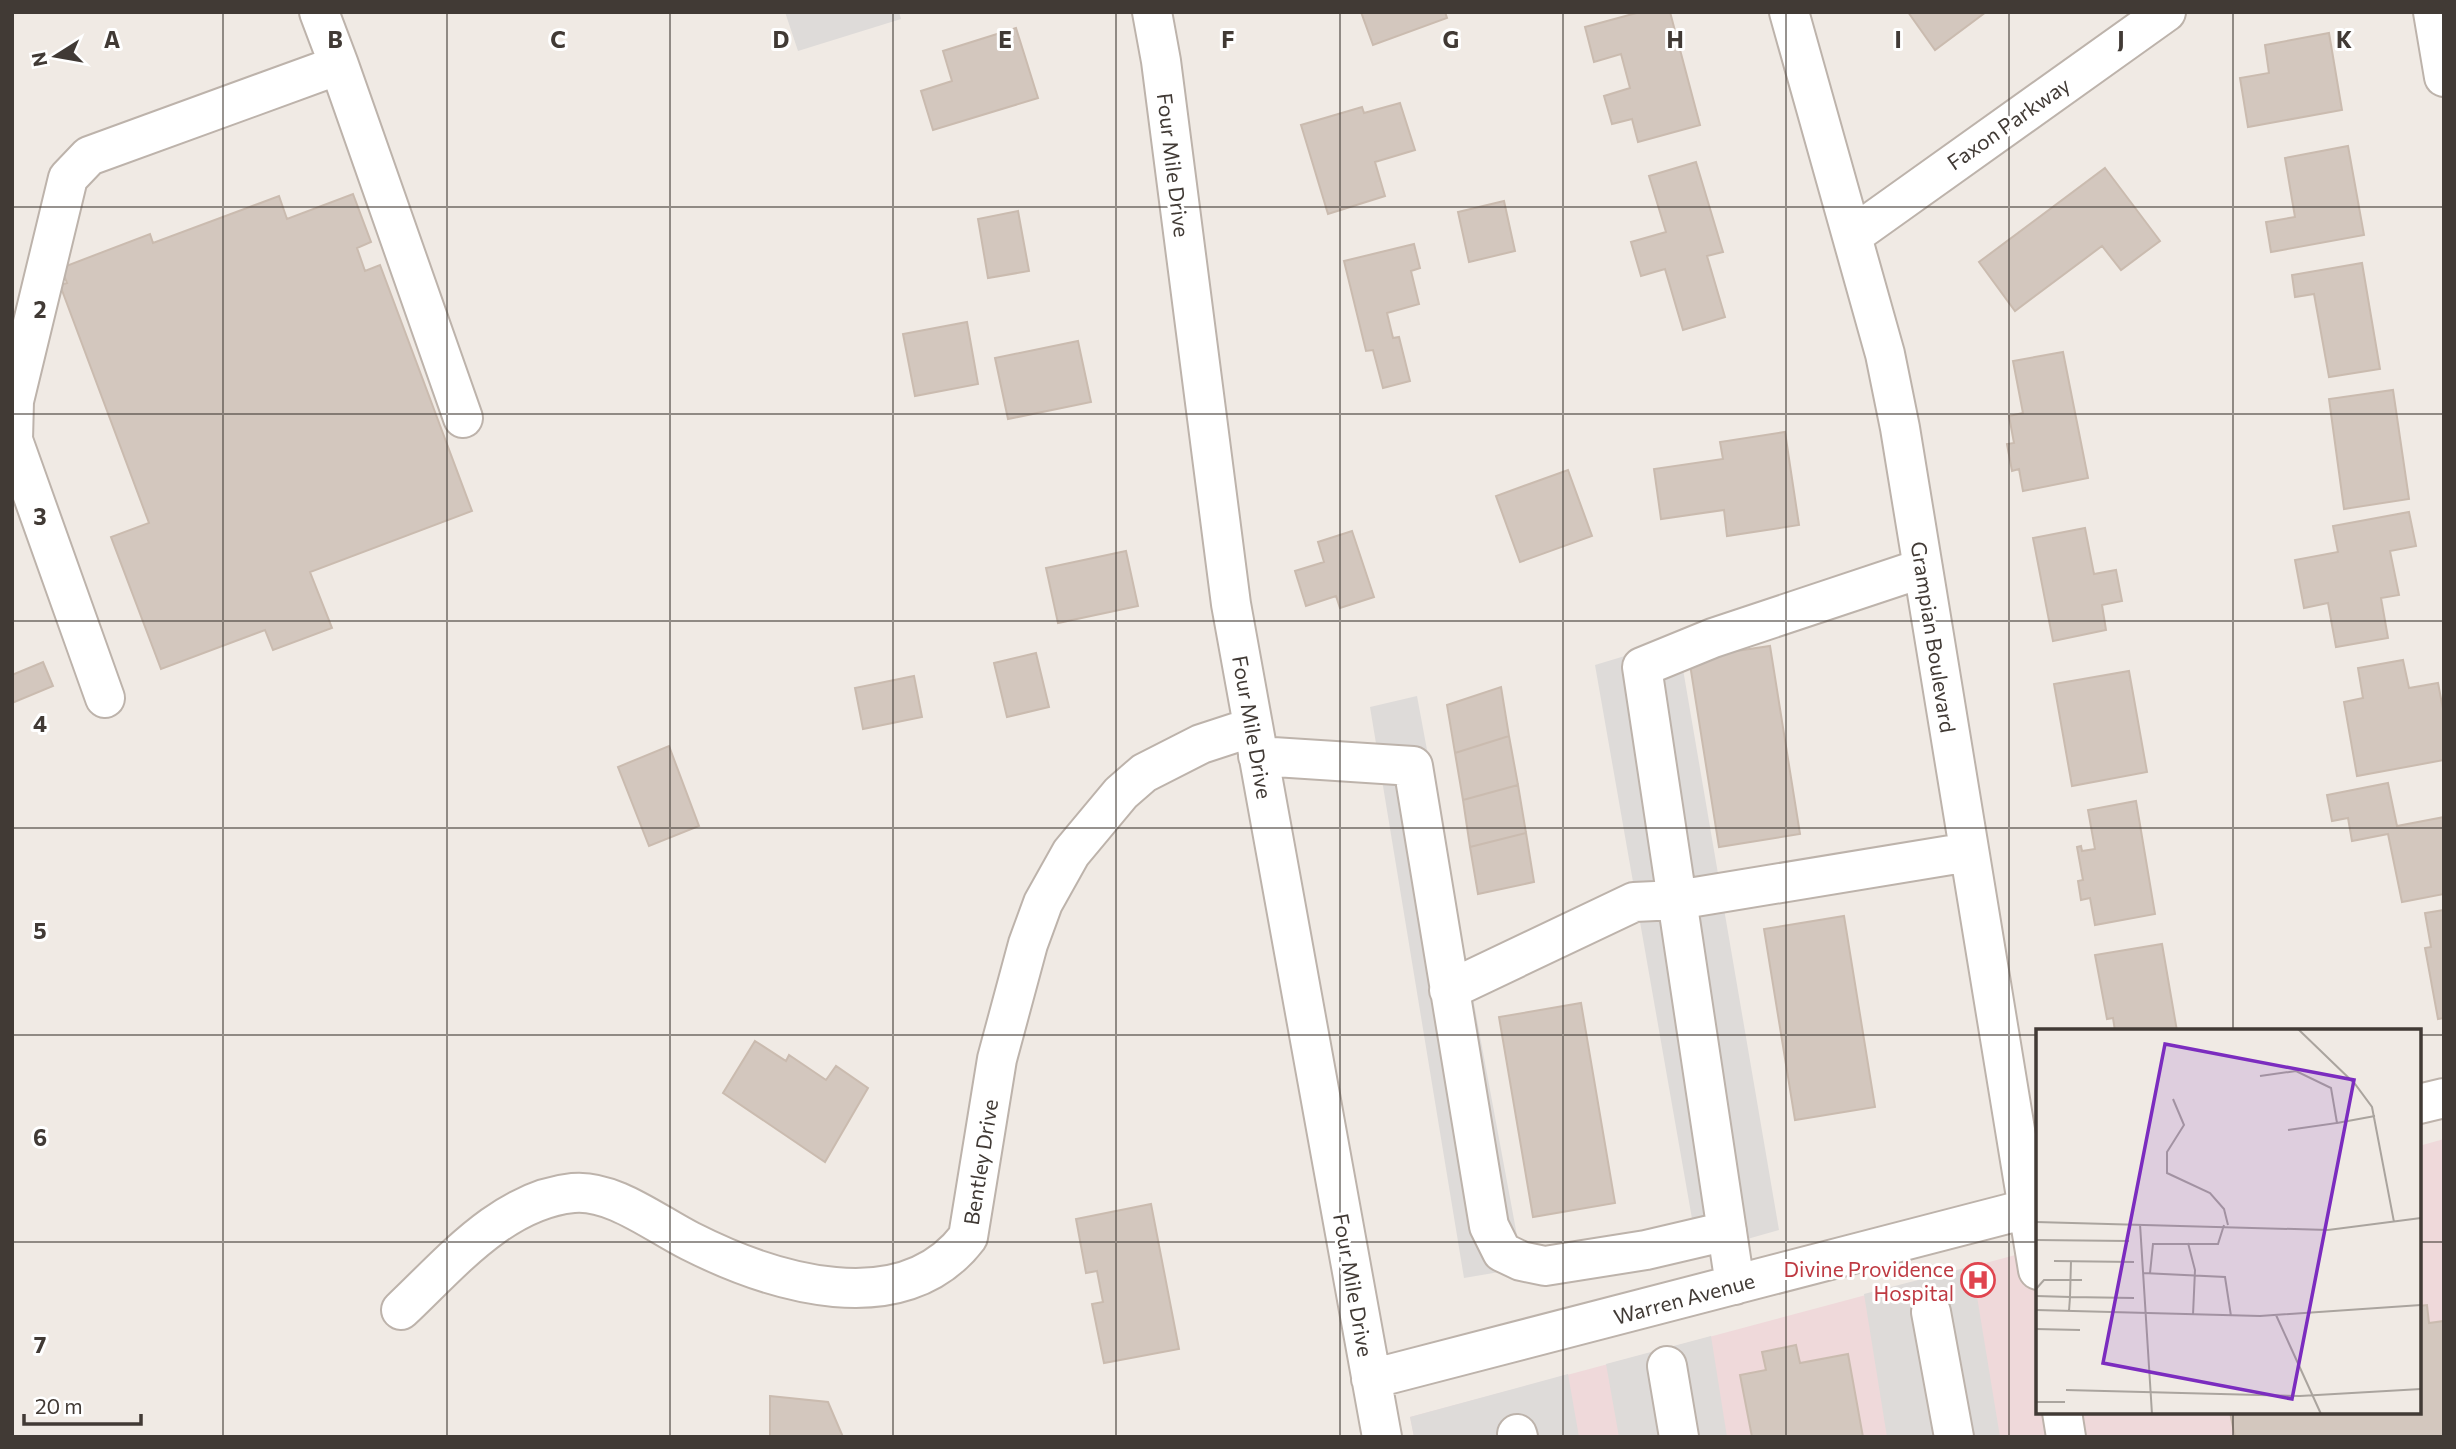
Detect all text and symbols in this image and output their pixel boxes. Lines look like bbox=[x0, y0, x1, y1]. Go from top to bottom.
north arrow bbox=[21, 21, 91, 91]
text: A bbox=[104, 25, 121, 53]
text: B bbox=[327, 25, 343, 53]
text: C bbox=[550, 25, 566, 53]
text: D bbox=[773, 25, 790, 53]
text: E bbox=[998, 25, 1012, 53]
text: F bbox=[1221, 25, 1235, 53]
text: G bbox=[1443, 25, 1459, 53]
text: H bbox=[1666, 25, 1684, 53]
text: I bbox=[1894, 25, 1902, 53]
text: J bbox=[2117, 25, 2125, 53]
text: K bbox=[2336, 25, 2352, 53]
text: N bbox=[26, 50, 51, 69]
street label: Faxon Parkway bbox=[1942, 71, 2074, 175]
street label: Four Mile Drive bbox=[1153, 92, 1195, 238]
text: 2 bbox=[33, 295, 47, 323]
text: 3 bbox=[33, 502, 47, 530]
street label: Grampian Boulevard bbox=[1907, 540, 1961, 734]
street label: Four Mile Drive bbox=[1228, 653, 1278, 801]
text: 4 bbox=[33, 709, 47, 737]
text: 5 bbox=[33, 916, 47, 944]
inset map bbox=[2036, 1029, 2421, 1414]
street label: Bentley Drive bbox=[958, 1097, 1002, 1227]
text: 6 bbox=[33, 1123, 47, 1151]
street label: Four Mile Drive bbox=[1329, 1211, 1379, 1359]
place label: Divine Providence Hospital bbox=[1784, 1256, 1954, 1305]
hospital icon: Divine Providence Hospital bbox=[1959, 1261, 1997, 1299]
street label: Warren Avenue bbox=[1611, 1267, 1757, 1329]
text: 7 bbox=[34, 1330, 46, 1358]
scale bar bbox=[24, 1382, 142, 1426]
text: 20 m bbox=[35, 1393, 83, 1418]

